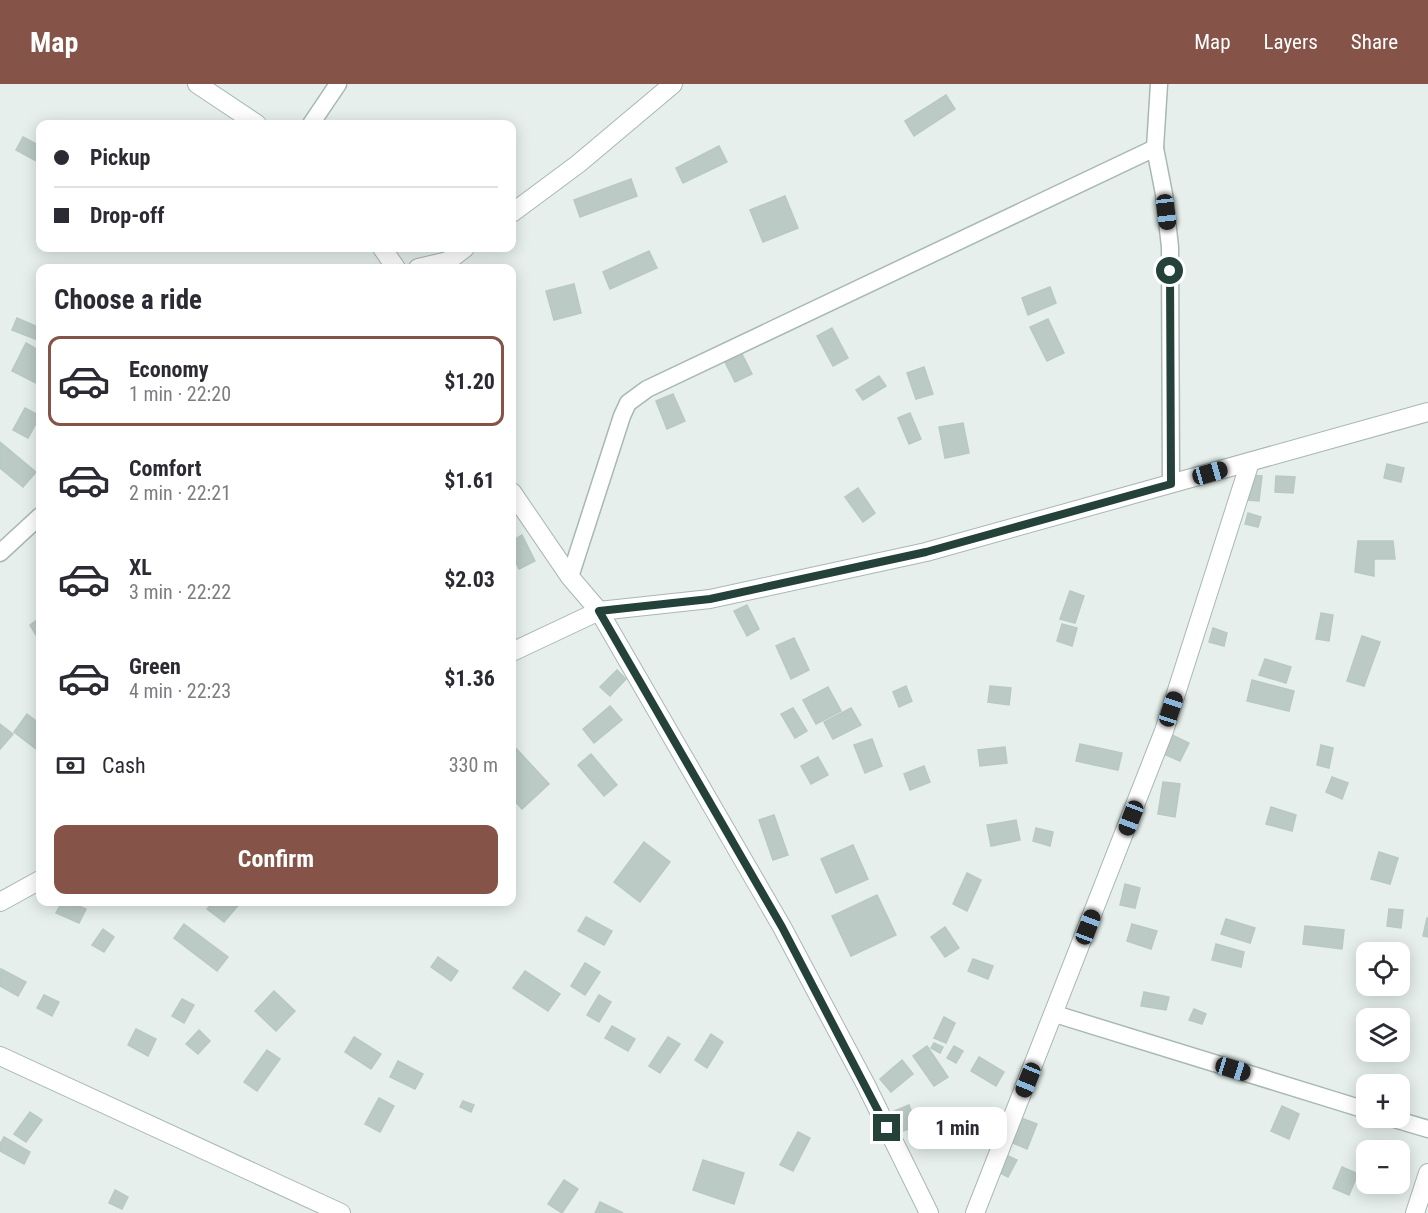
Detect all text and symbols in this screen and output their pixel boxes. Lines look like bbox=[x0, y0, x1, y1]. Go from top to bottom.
text: Map bbox=[30, 26, 78, 59]
text: Map bbox=[1194, 30, 1231, 54]
text: Layers bbox=[1264, 30, 1318, 54]
text: Share bbox=[1351, 30, 1398, 54]
text: Pickup bbox=[90, 145, 150, 170]
car bbox=[1155, 193, 1177, 231]
text: Drop-off bbox=[90, 203, 164, 228]
route start bbox=[1156, 257, 1183, 284]
text: Choose a ride bbox=[54, 284, 202, 316]
icon: car bbox=[57, 354, 111, 408]
text: Economy bbox=[129, 357, 209, 382]
text: $1.20 bbox=[444, 369, 495, 394]
text: 1 min · 22:20 bbox=[129, 382, 231, 406]
icon: car bbox=[57, 453, 111, 507]
text: Comfort bbox=[129, 456, 202, 481]
car bbox=[1190, 459, 1230, 487]
text: $1.61 bbox=[444, 468, 495, 493]
text: 2 min · 22:21 bbox=[129, 481, 231, 505]
icon: car bbox=[57, 552, 111, 606]
text: XL bbox=[129, 555, 152, 580]
text: $2.03 bbox=[444, 567, 495, 592]
text: 3 min · 22:22 bbox=[129, 580, 231, 604]
icon: car bbox=[57, 651, 111, 705]
text: Green bbox=[129, 654, 181, 679]
text: $1.36 bbox=[444, 666, 495, 691]
text: 4 min · 22:23 bbox=[129, 679, 231, 703]
car bbox=[1157, 689, 1185, 729]
icon: cash bbox=[54, 749, 87, 782]
text: Cash bbox=[102, 753, 146, 778]
text: 330 m bbox=[449, 753, 498, 777]
car bbox=[1116, 798, 1146, 838]
button: Confirm bbox=[54, 825, 498, 894]
car bbox=[1073, 907, 1103, 947]
map controls bbox=[1356, 942, 1410, 1194]
button: locate bbox=[1356, 942, 1410, 996]
button: layers bbox=[1356, 1008, 1410, 1062]
car bbox=[1213, 1055, 1253, 1083]
car bbox=[1013, 1060, 1043, 1100]
button: + bbox=[1356, 1074, 1410, 1128]
callout: 1 min bbox=[908, 1107, 1007, 1149]
route end bbox=[873, 1114, 900, 1141]
text: 1 min bbox=[935, 1116, 980, 1140]
button: − bbox=[1356, 1140, 1410, 1194]

